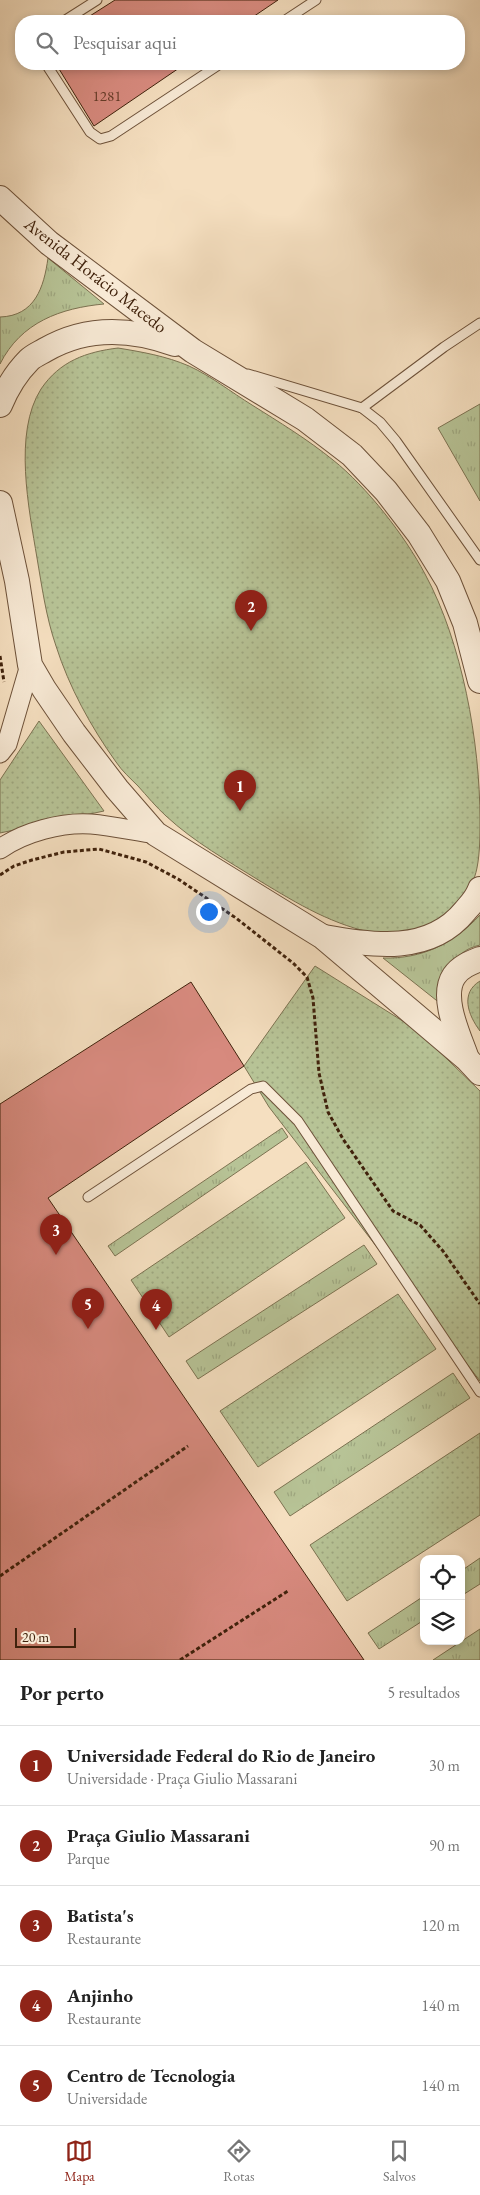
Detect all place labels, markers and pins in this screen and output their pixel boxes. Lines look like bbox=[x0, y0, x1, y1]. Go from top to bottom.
pin: 2 bbox=[235, 590, 267, 631]
pin: 1 bbox=[224, 770, 256, 811]
pin: 3 bbox=[40, 1214, 72, 1255]
pin: 5 bbox=[72, 1288, 104, 1329]
pin: 4 bbox=[140, 1289, 172, 1330]

